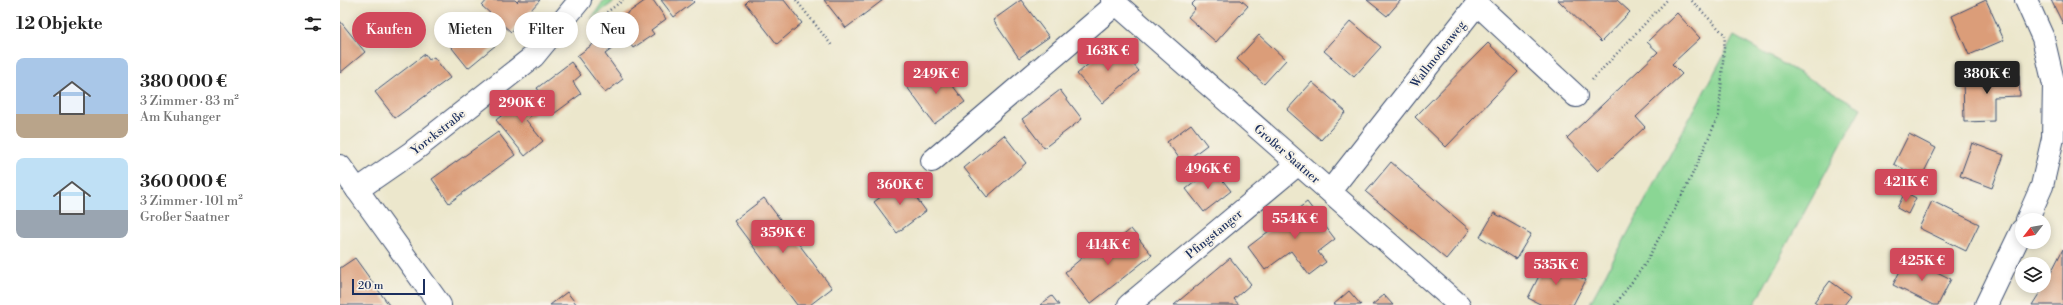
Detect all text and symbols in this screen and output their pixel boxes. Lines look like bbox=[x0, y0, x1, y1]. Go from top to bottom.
chip: Kaufen bbox=[352, 12, 426, 48]
chip: Mieten bbox=[434, 12, 506, 48]
chip: Filter bbox=[514, 12, 578, 48]
chip: Neu bbox=[586, 12, 639, 48]
text: 12 Objekte bbox=[16, 13, 103, 35]
icon: filters bbox=[302, 13, 324, 35]
street label: Wallmodenweg bbox=[1407, 17, 1470, 92]
pin: 163K € bbox=[1075, 38, 1141, 72]
text: 163K € bbox=[1087, 43, 1129, 59]
pin: 249K € bbox=[903, 61, 969, 95]
pin: 380K € bbox=[1954, 61, 2020, 95]
text: 249K € bbox=[913, 66, 959, 82]
text: 380K € bbox=[1964, 66, 2010, 82]
text: 380 000 € bbox=[140, 71, 227, 93]
icon: home bbox=[48, 74, 96, 122]
pin: 290K € bbox=[489, 90, 555, 124]
text: 3 Zimmer · 83 m² bbox=[140, 93, 239, 109]
text: 290K € bbox=[499, 95, 545, 111]
street label: Yorckstraße bbox=[407, 106, 469, 159]
text: Am Kuhanger bbox=[140, 109, 221, 125]
street label: Großer Saatner bbox=[1251, 122, 1323, 187]
pin: 496K € bbox=[1175, 156, 1241, 190]
text: 496K € bbox=[1185, 161, 1231, 177]
pin: 421K € bbox=[1873, 169, 1939, 203]
text: 360 000 € bbox=[140, 171, 227, 193]
pin: 360K € bbox=[867, 172, 933, 206]
icon: home bbox=[48, 174, 96, 222]
text: 421K € bbox=[1884, 174, 1928, 190]
text: 360K € bbox=[877, 177, 923, 193]
text: 3 Zimmer · 101 m² bbox=[140, 193, 243, 209]
street label: Pfingstanger bbox=[1183, 206, 1246, 262]
pin: 554K € bbox=[1262, 206, 1328, 240]
text: Großer Saatner bbox=[140, 209, 230, 225]
text: 554K € bbox=[1272, 211, 1318, 227]
north arrow bbox=[2015, 213, 2051, 249]
map controls bbox=[2015, 213, 2051, 293]
pin: 359K € bbox=[750, 220, 816, 254]
text: 359K € bbox=[760, 225, 806, 241]
pin: 414K € bbox=[1075, 232, 1141, 266]
text: 414K € bbox=[1086, 237, 1130, 253]
pin: 425K € bbox=[1889, 248, 1955, 282]
pin: 535K € bbox=[1523, 252, 1589, 286]
text: 425K € bbox=[1899, 253, 1945, 269]
text: 535K € bbox=[1533, 257, 1579, 273]
button: layers bbox=[2015, 257, 2051, 293]
scale bar bbox=[352, 277, 425, 296]
text: 20 m bbox=[358, 279, 383, 293]

